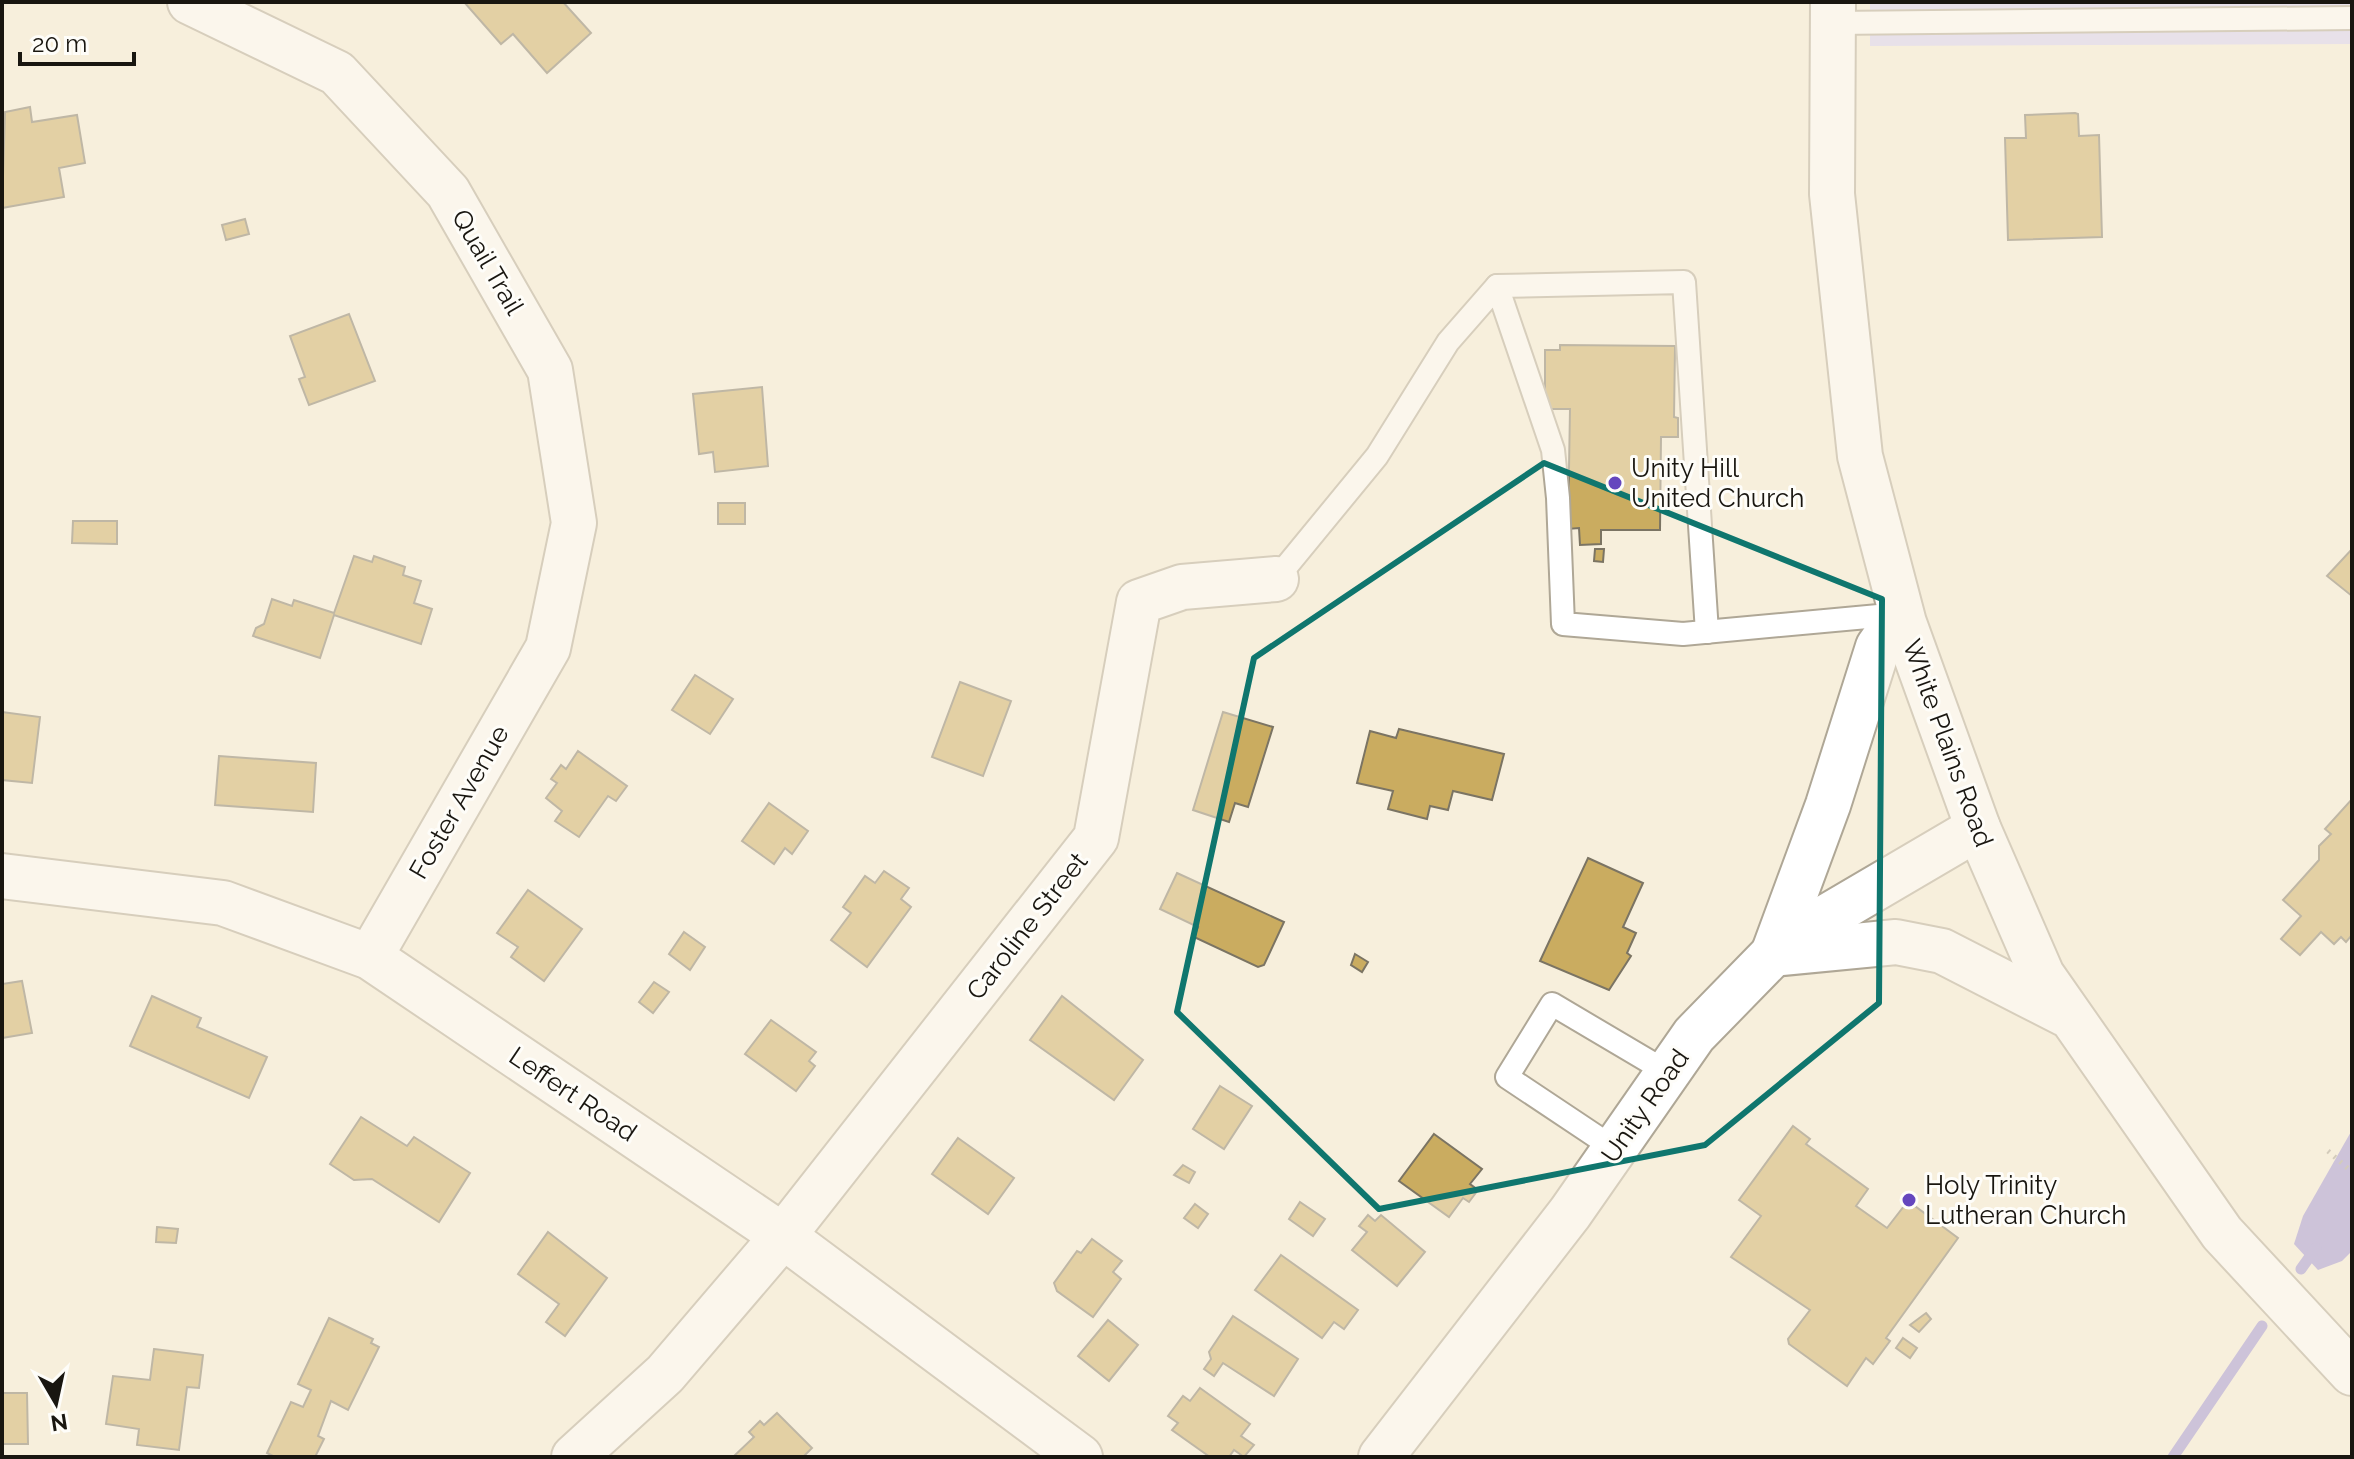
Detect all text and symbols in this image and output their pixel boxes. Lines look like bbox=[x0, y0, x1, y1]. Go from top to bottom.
scale bar bbox=[20, 16, 134, 66]
text: 20 m bbox=[32, 29, 87, 58]
street label: Quail Trail bbox=[446, 204, 531, 321]
place label: Unity Hill United Church bbox=[1631, 453, 1804, 513]
marker: Unity Hill United Church bbox=[1606, 474, 1624, 492]
street label: White Plains Road bbox=[1897, 635, 1999, 851]
street label: Foster Avenue bbox=[403, 720, 515, 884]
street label: Caroline Street bbox=[960, 846, 1094, 1005]
street label: Leffert Road bbox=[504, 1041, 642, 1147]
street label: Unity Road bbox=[1595, 1044, 1695, 1168]
place label: Holy Trinity Lutheran Church bbox=[1925, 1170, 2126, 1230]
marker: Holy Trinity Lutheran Church bbox=[1900, 1191, 1918, 1209]
north arrow bbox=[16, 1363, 96, 1443]
text: N bbox=[49, 1409, 69, 1437]

